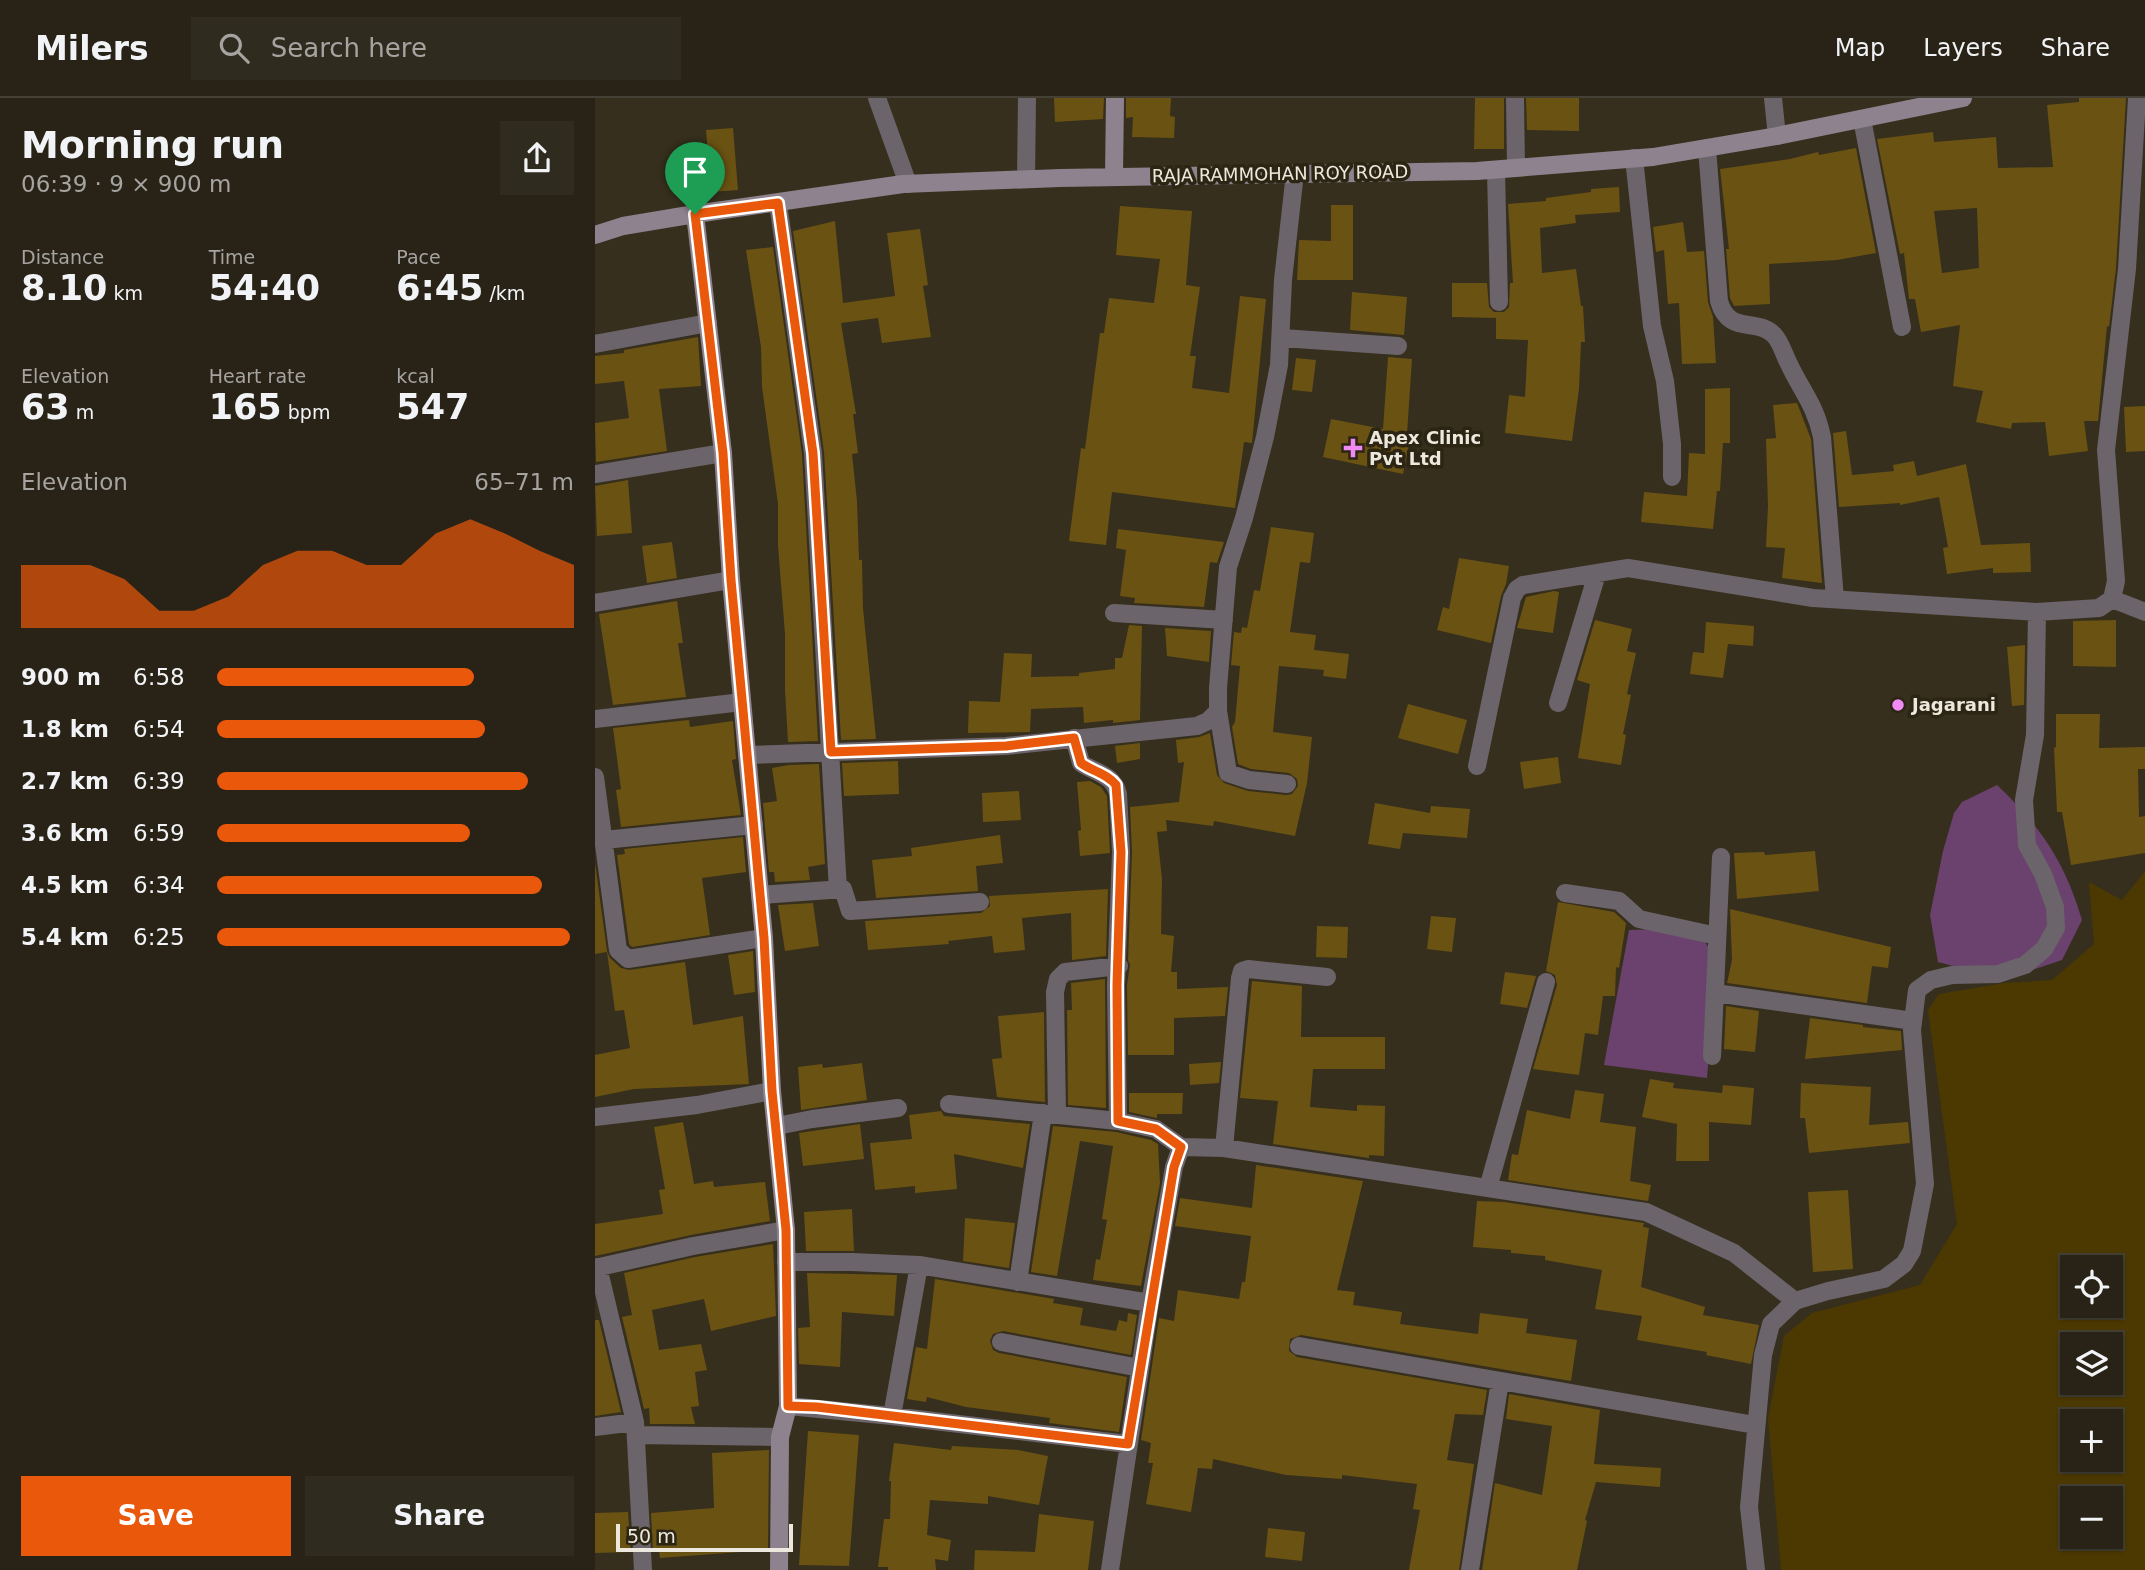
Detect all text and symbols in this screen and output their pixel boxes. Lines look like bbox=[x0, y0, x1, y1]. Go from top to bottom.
search box bbox=[191, 17, 681, 80]
text: Milers bbox=[35, 29, 149, 68]
icon: search bbox=[215, 29, 253, 67]
text: Search here bbox=[271, 33, 427, 63]
text: Map bbox=[1835, 34, 1885, 62]
text: Layers bbox=[1923, 34, 2003, 62]
text: Share bbox=[2041, 34, 2110, 62]
button: share bbox=[500, 121, 574, 195]
text: Morning run bbox=[21, 123, 284, 167]
pin bbox=[665, 142, 725, 214]
icon: arrive bbox=[676, 153, 714, 191]
street label: RAJA RAMMOHAN ROY ROAD bbox=[1152, 161, 1408, 186]
text: 06:39 · 9 × 900 m bbox=[21, 171, 231, 197]
text: Distance bbox=[21, 246, 104, 268]
text: Time bbox=[209, 246, 255, 268]
text: Pace bbox=[396, 246, 441, 268]
text: 8.10 bbox=[21, 268, 107, 308]
text: 54:40 bbox=[209, 268, 320, 308]
text: 6:45 bbox=[396, 268, 483, 308]
text: km bbox=[107, 282, 143, 304]
text: /km bbox=[483, 282, 525, 304]
text: Elevation bbox=[21, 365, 109, 387]
text: Heart rate bbox=[209, 365, 306, 387]
text: kcal bbox=[396, 365, 435, 387]
text: 63 bbox=[21, 387, 70, 427]
text: 165 bbox=[209, 387, 282, 427]
text: 547 bbox=[396, 387, 469, 427]
text: m bbox=[70, 401, 94, 423]
text: bpm bbox=[282, 401, 330, 423]
place label: Apex Clinic Pvt Ltd bbox=[1369, 427, 1481, 469]
marker: Apex Clinic Pvt Ltd bbox=[1343, 438, 1363, 458]
text: Elevation bbox=[21, 469, 128, 495]
text: 65–71 m bbox=[474, 469, 574, 495]
text: 900 m bbox=[21, 664, 101, 690]
text: 6:58 bbox=[133, 664, 185, 690]
place label: Jagarani bbox=[1910, 694, 1996, 715]
marker: Jagarani bbox=[1890, 697, 1906, 713]
text: 1.8 km bbox=[21, 716, 109, 742]
text: 6:54 bbox=[133, 716, 185, 742]
text: 2.7 km bbox=[21, 768, 109, 794]
text: 6:39 bbox=[133, 768, 185, 794]
text: 3.6 km bbox=[21, 820, 109, 846]
text: 6:59 bbox=[133, 820, 185, 846]
text: 4.5 km bbox=[21, 872, 109, 898]
text: 6:34 bbox=[133, 872, 185, 898]
text: 5.4 km bbox=[21, 924, 109, 950]
text: 6:25 bbox=[133, 924, 185, 950]
map controls bbox=[2060, 1255, 2123, 1549]
button: locate bbox=[2060, 1255, 2123, 1318]
button: layers bbox=[2060, 1332, 2123, 1395]
button: + bbox=[2060, 1409, 2123, 1472]
button: Save bbox=[21, 1476, 291, 1556]
button: Share bbox=[305, 1476, 574, 1556]
button: − bbox=[2060, 1486, 2123, 1549]
scale bar bbox=[616, 1521, 793, 1553]
text: 50 m bbox=[627, 1525, 676, 1547]

